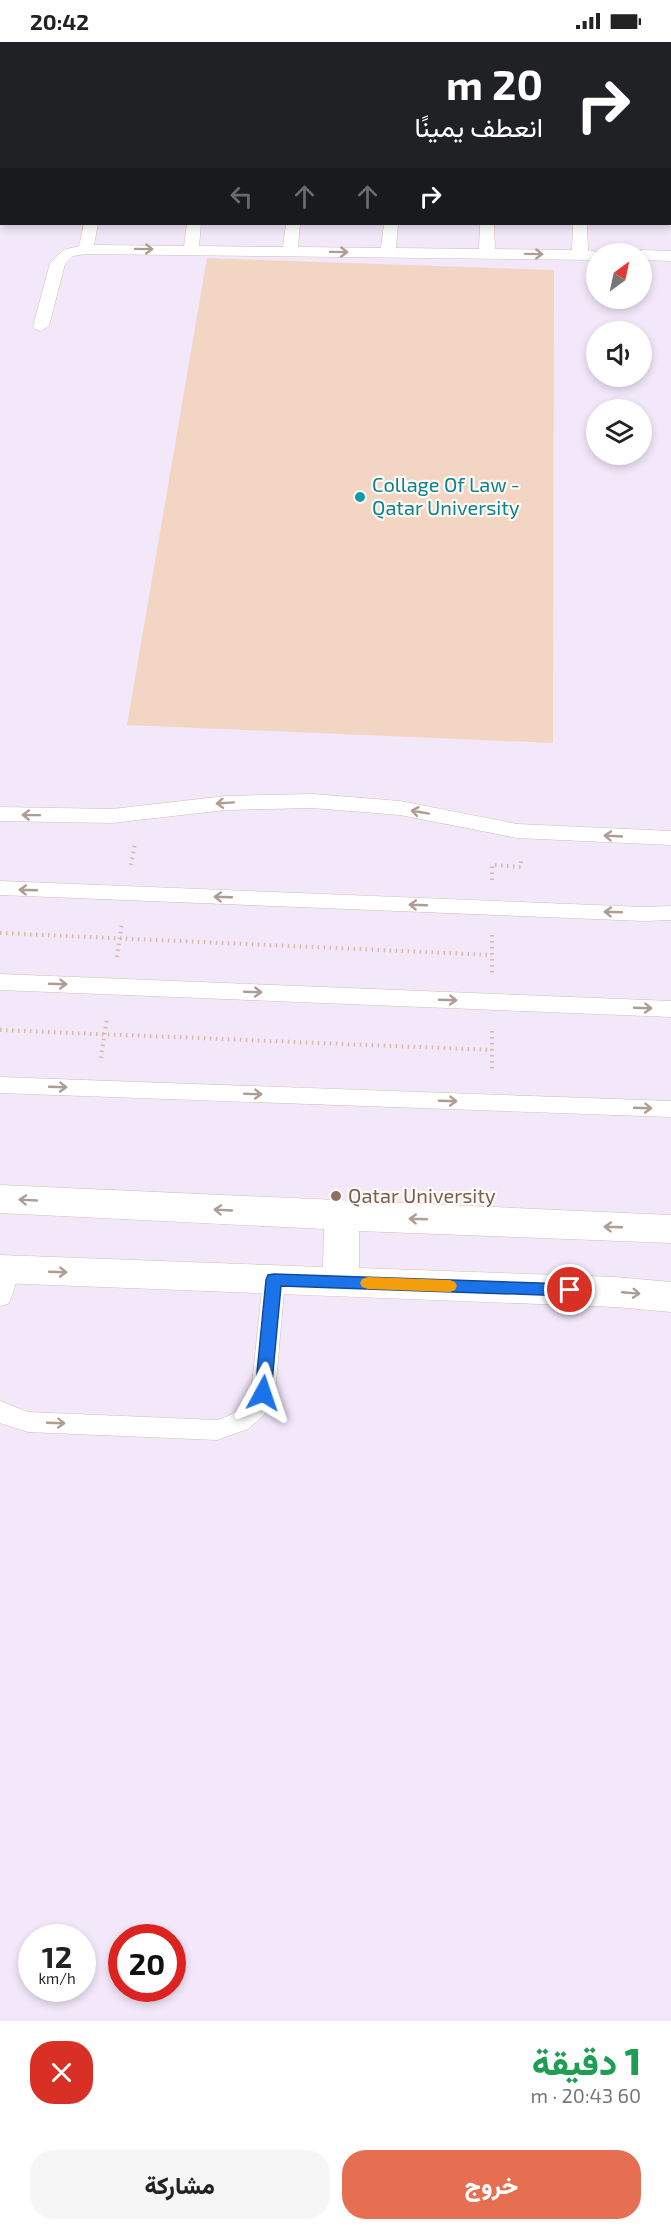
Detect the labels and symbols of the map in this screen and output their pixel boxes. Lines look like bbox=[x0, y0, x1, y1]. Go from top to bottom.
north arrow bbox=[586, 243, 652, 309]
one-way arrow bbox=[134, 244, 154, 255]
one-way arrow bbox=[329, 246, 349, 258]
one-way arrow bbox=[524, 248, 544, 260]
place label: Collage Of Law - Qatar University bbox=[372, 472, 520, 519]
marker: Collage Of Law - Qatar University bbox=[353, 490, 367, 504]
one-way arrow bbox=[216, 798, 236, 809]
one-way arrow bbox=[410, 806, 430, 817]
one-way arrow bbox=[22, 809, 42, 820]
one-way arrow bbox=[603, 831, 623, 842]
one-way arrow bbox=[19, 884, 39, 895]
one-way arrow bbox=[213, 892, 233, 903]
one-way arrow bbox=[408, 899, 428, 910]
one-way arrow bbox=[603, 907, 623, 918]
one-way arrow bbox=[48, 978, 68, 990]
one-way arrow bbox=[243, 986, 263, 997]
one-way arrow bbox=[438, 994, 458, 1005]
one-way arrow bbox=[632, 1002, 652, 1013]
one-way arrow bbox=[48, 1081, 68, 1093]
one-way arrow bbox=[243, 1089, 263, 1100]
one-way arrow bbox=[438, 1096, 458, 1107]
one-way arrow bbox=[633, 1103, 653, 1114]
place label: Qatar University bbox=[348, 1183, 496, 1207]
marker: Qatar University bbox=[329, 1189, 343, 1203]
one-way arrow bbox=[19, 1195, 39, 1206]
one-way arrow bbox=[213, 1204, 233, 1215]
one-way arrow bbox=[408, 1213, 428, 1224]
one-way arrow bbox=[603, 1221, 623, 1232]
pin bbox=[544, 1264, 595, 1315]
one-way arrow bbox=[48, 1266, 68, 1277]
one-way arrow bbox=[621, 1288, 640, 1299]
position arrow bbox=[231, 1361, 295, 1425]
one-way arrow bbox=[46, 1417, 66, 1428]
speed limit sign: 20 bbox=[108, 1924, 186, 2002]

